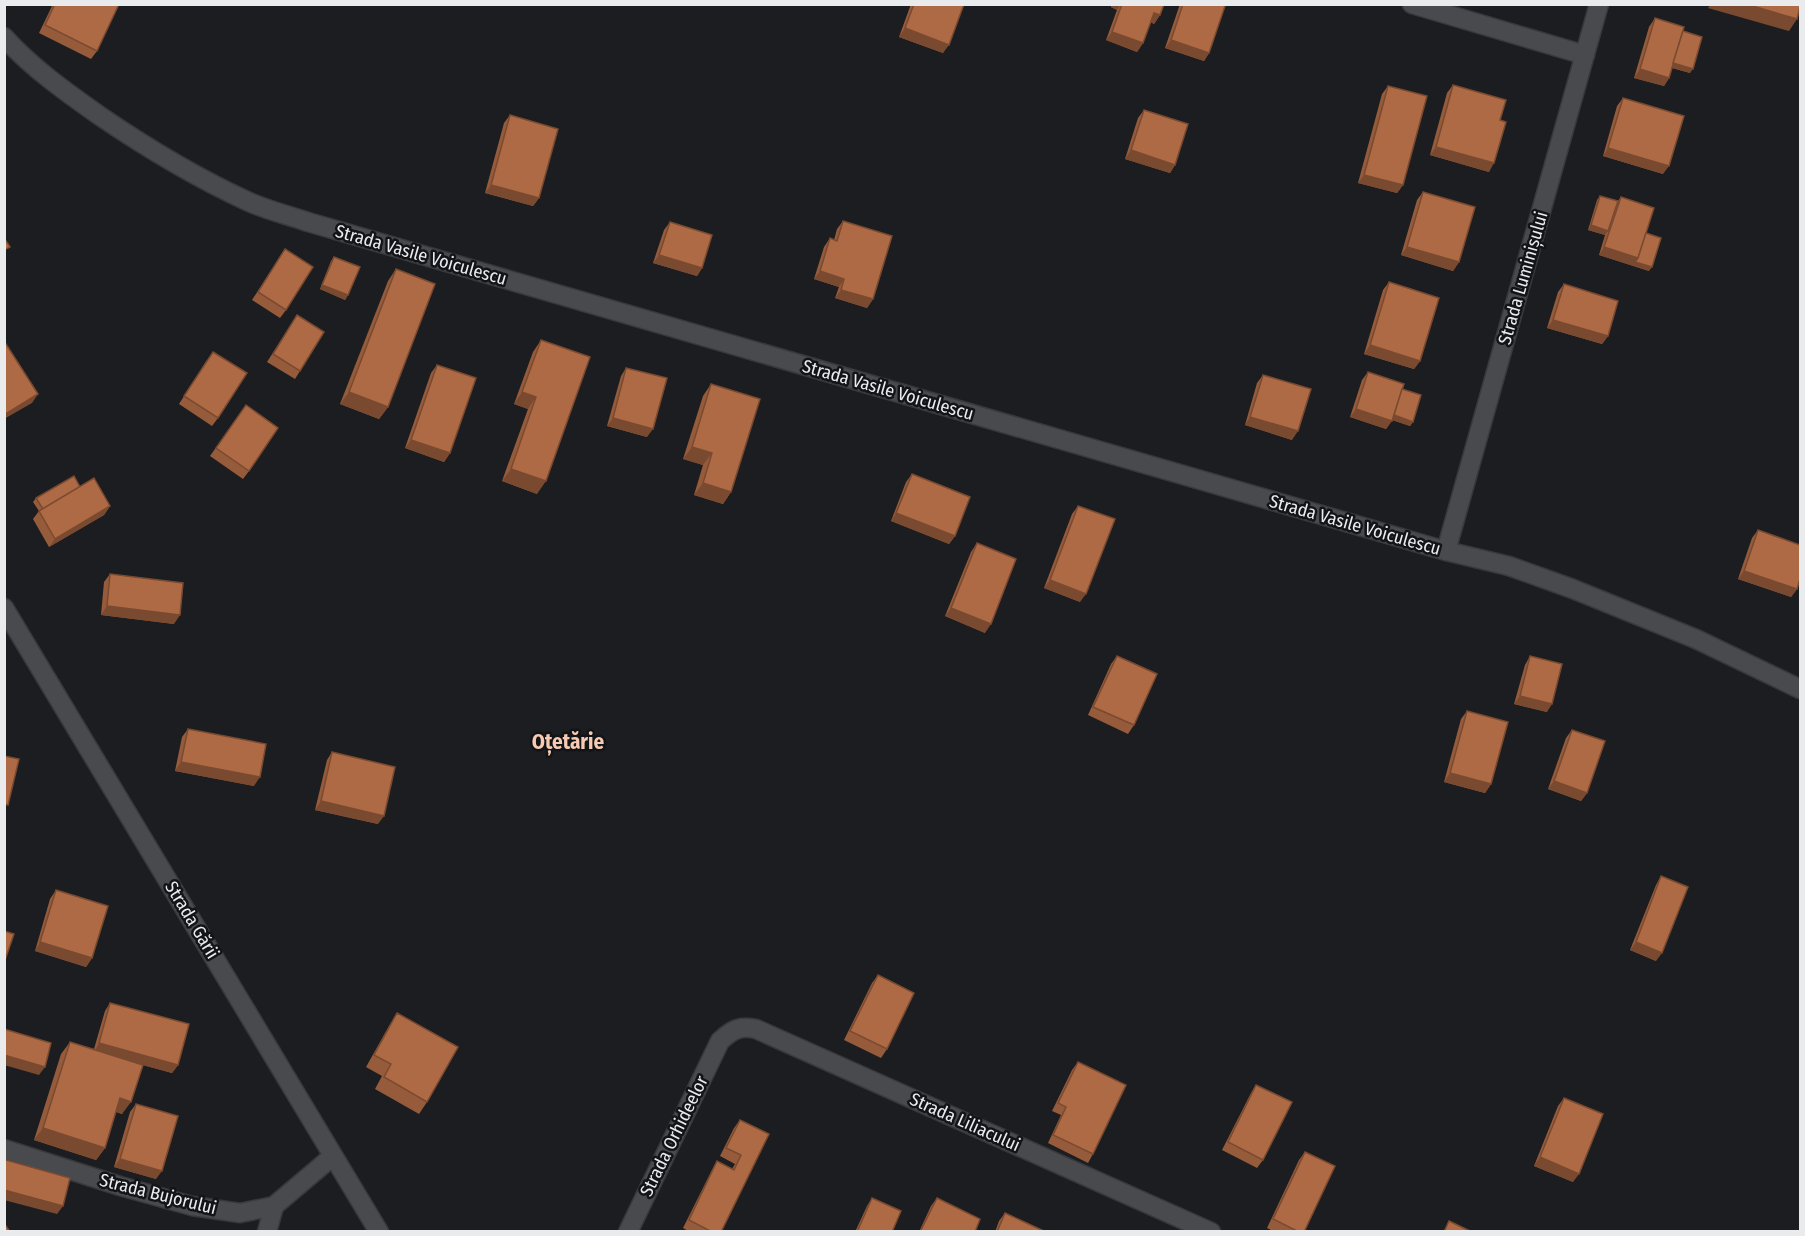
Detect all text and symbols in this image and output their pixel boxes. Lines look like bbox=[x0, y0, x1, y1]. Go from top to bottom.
street label: Strada Luminișului bbox=[1493, 209, 1553, 347]
street label: Strada Vasile Voiculescu bbox=[333, 220, 509, 290]
street label: Strada Vasile Voiculescu bbox=[800, 355, 976, 425]
street label: Strada Vasile Voiculescu bbox=[1267, 490, 1443, 560]
district label: Oțetărie bbox=[532, 729, 604, 756]
street label: Strada Gării bbox=[160, 877, 224, 963]
street label: Strada Orhideelor bbox=[635, 1071, 713, 1200]
street label: Strada Liliacului bbox=[906, 1088, 1024, 1156]
street label: Strada Bujorului bbox=[97, 1169, 219, 1219]

